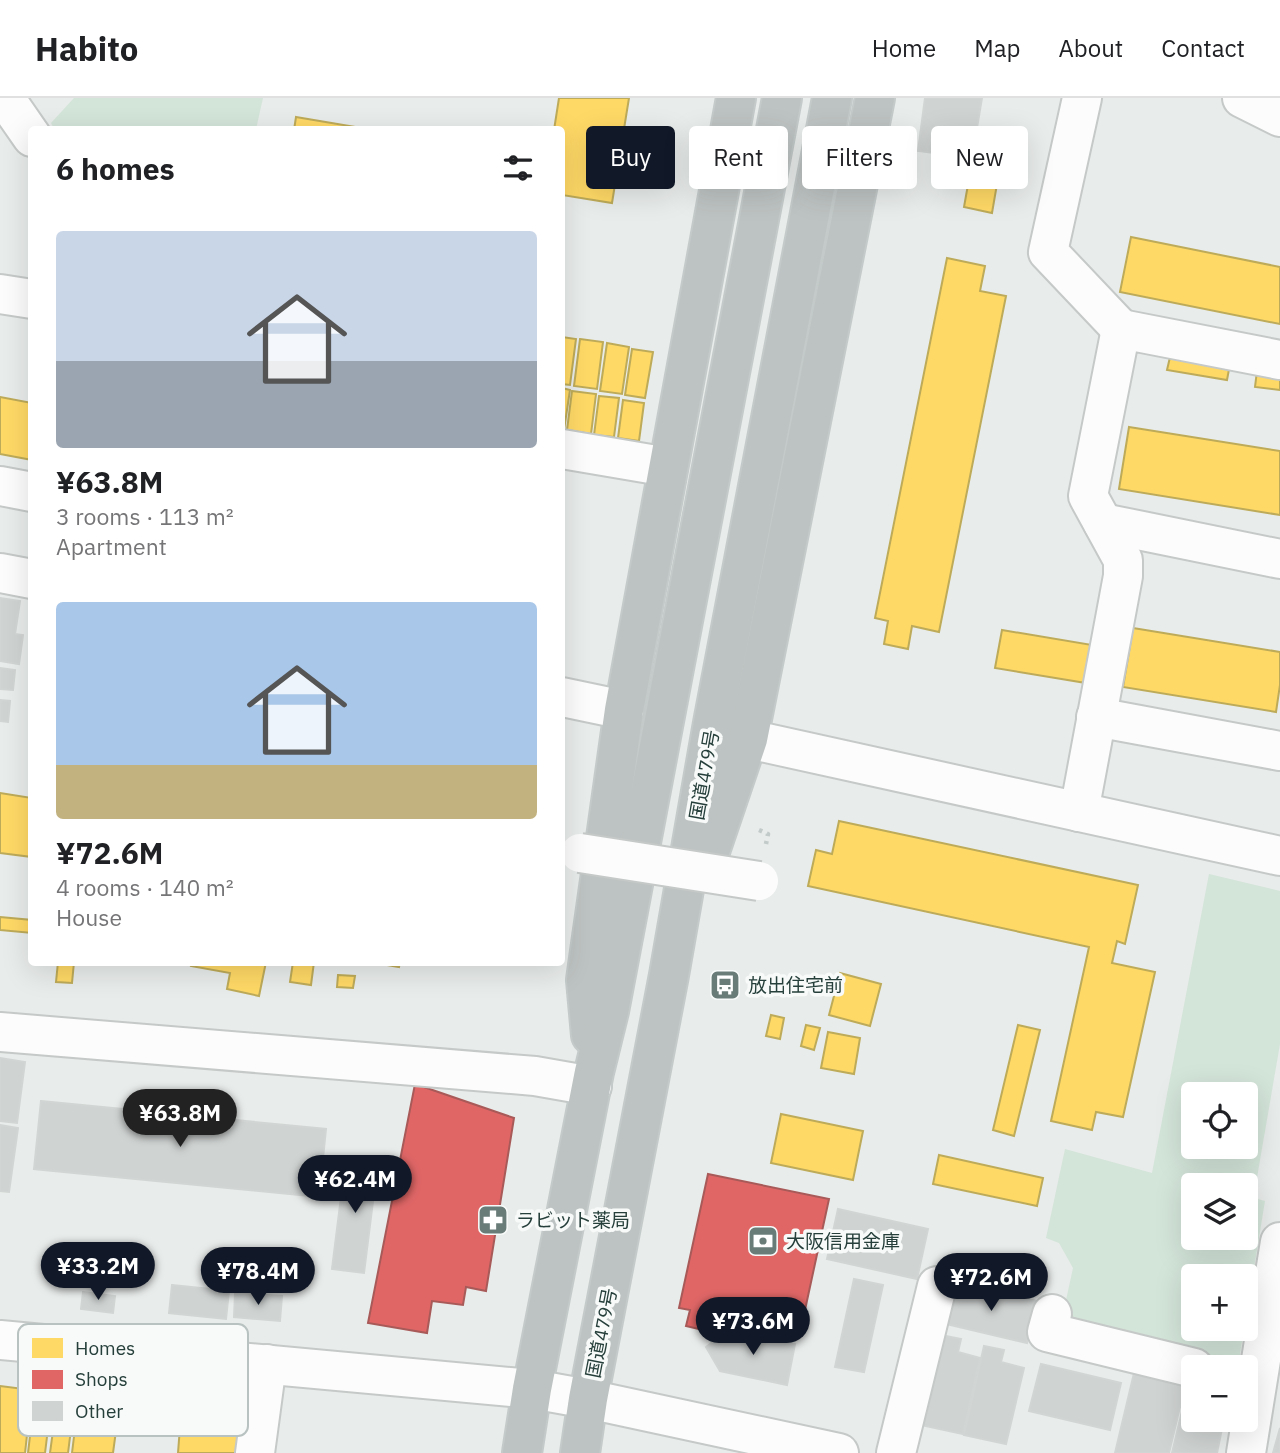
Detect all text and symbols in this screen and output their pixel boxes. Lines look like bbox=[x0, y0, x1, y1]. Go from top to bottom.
text: Habito bbox=[35, 27, 138, 70]
text: Home bbox=[872, 32, 936, 64]
text: Map bbox=[974, 32, 1020, 64]
text: About bbox=[1058, 32, 1123, 64]
text: Contact bbox=[1161, 32, 1245, 64]
chip: Buy bbox=[586, 126, 675, 189]
chip: Rent bbox=[689, 126, 788, 189]
chip: Filters bbox=[802, 126, 917, 189]
chip: New bbox=[931, 126, 1028, 189]
text: 6 homes bbox=[56, 149, 175, 188]
icon: filters bbox=[499, 149, 537, 187]
icon: home bbox=[234, 276, 360, 402]
text: ¥63.8M bbox=[56, 462, 163, 501]
text: 3 rooms · 113 m² bbox=[56, 501, 234, 531]
text: Apartment bbox=[56, 531, 167, 561]
icon: home bbox=[234, 647, 360, 773]
street label: 国道479号 bbox=[684, 728, 724, 822]
text: ¥72.6M bbox=[56, 833, 163, 872]
text: 4 rooms · 140 m² bbox=[56, 872, 234, 902]
text: House bbox=[56, 902, 122, 932]
bus stop icon: 放出住宅前 bbox=[708, 968, 742, 1002]
place label: 放出住宅前 bbox=[748, 973, 843, 997]
map controls bbox=[1181, 1082, 1258, 1432]
button: locate bbox=[1181, 1082, 1258, 1159]
pin: ¥63.8M bbox=[123, 1090, 237, 1149]
text: ¥63.8M bbox=[139, 1097, 221, 1127]
pin: ¥62.4M bbox=[298, 1156, 412, 1215]
text: ¥62.4M bbox=[314, 1163, 396, 1193]
button: layers bbox=[1181, 1173, 1258, 1250]
pharmacy icon: ラビット薬局 bbox=[476, 1203, 510, 1237]
place label: ラビット薬局 bbox=[516, 1208, 630, 1232]
bank icon: 大阪信用金庫 bbox=[746, 1224, 780, 1258]
place label: 大阪信用金庫 bbox=[786, 1229, 900, 1253]
pin: ¥33.2M bbox=[41, 1242, 155, 1302]
pin: ¥78.4M bbox=[201, 1248, 315, 1307]
text: ¥33.2M bbox=[57, 1250, 139, 1280]
pin: ¥72.6M bbox=[934, 1254, 1048, 1313]
text: ¥78.4M bbox=[217, 1255, 299, 1285]
text: ¥72.6M bbox=[950, 1261, 1032, 1291]
button: + bbox=[1181, 1264, 1258, 1341]
street label: 国道479号 bbox=[581, 1286, 621, 1380]
pin: ¥73.6M bbox=[696, 1298, 810, 1357]
text: ¥73.6M bbox=[712, 1305, 794, 1335]
legend bbox=[18, 1324, 248, 1436]
text: Homes bbox=[75, 1336, 135, 1360]
button: − bbox=[1181, 1355, 1258, 1432]
text: Shops bbox=[75, 1367, 128, 1391]
text: Other bbox=[75, 1399, 123, 1423]

